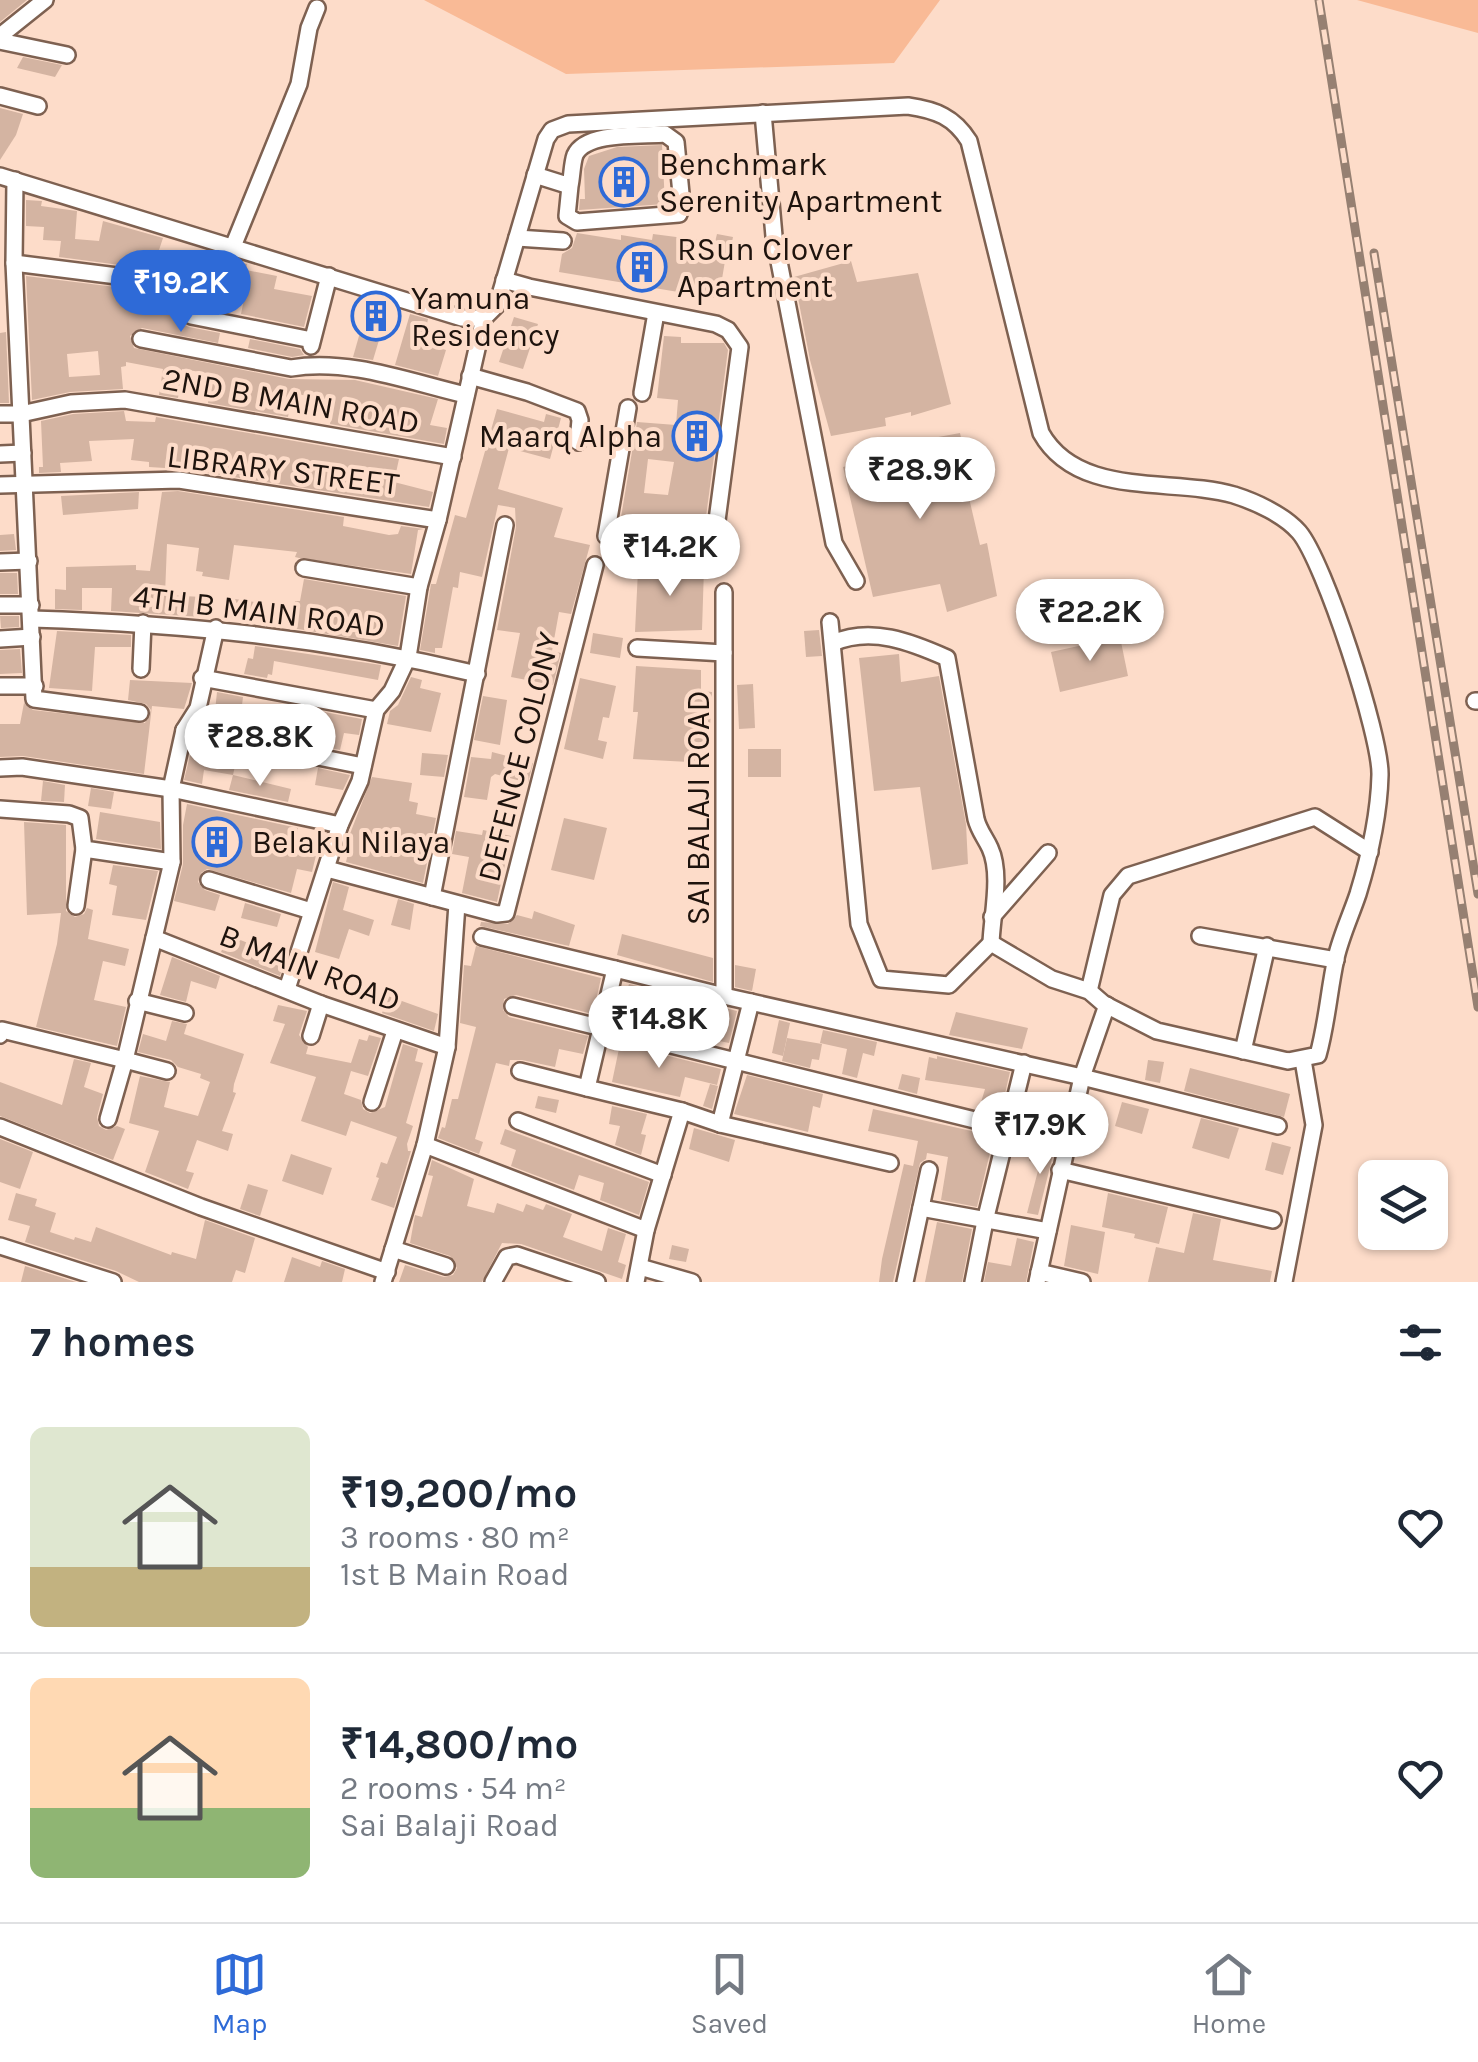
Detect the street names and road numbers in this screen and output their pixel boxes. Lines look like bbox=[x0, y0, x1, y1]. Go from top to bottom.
street label: 2ND B MAIN ROAD bbox=[160, 360, 422, 442]
street label: LIBRARY STREET bbox=[165, 437, 401, 503]
street label: 4TH B MAIN ROAD bbox=[131, 577, 387, 645]
street label: DEFENCE COLONY bbox=[470, 628, 568, 886]
street label: SAI BALAJI ROAD bbox=[680, 690, 717, 926]
street label: B MAIN ROAD bbox=[214, 916, 406, 1020]

